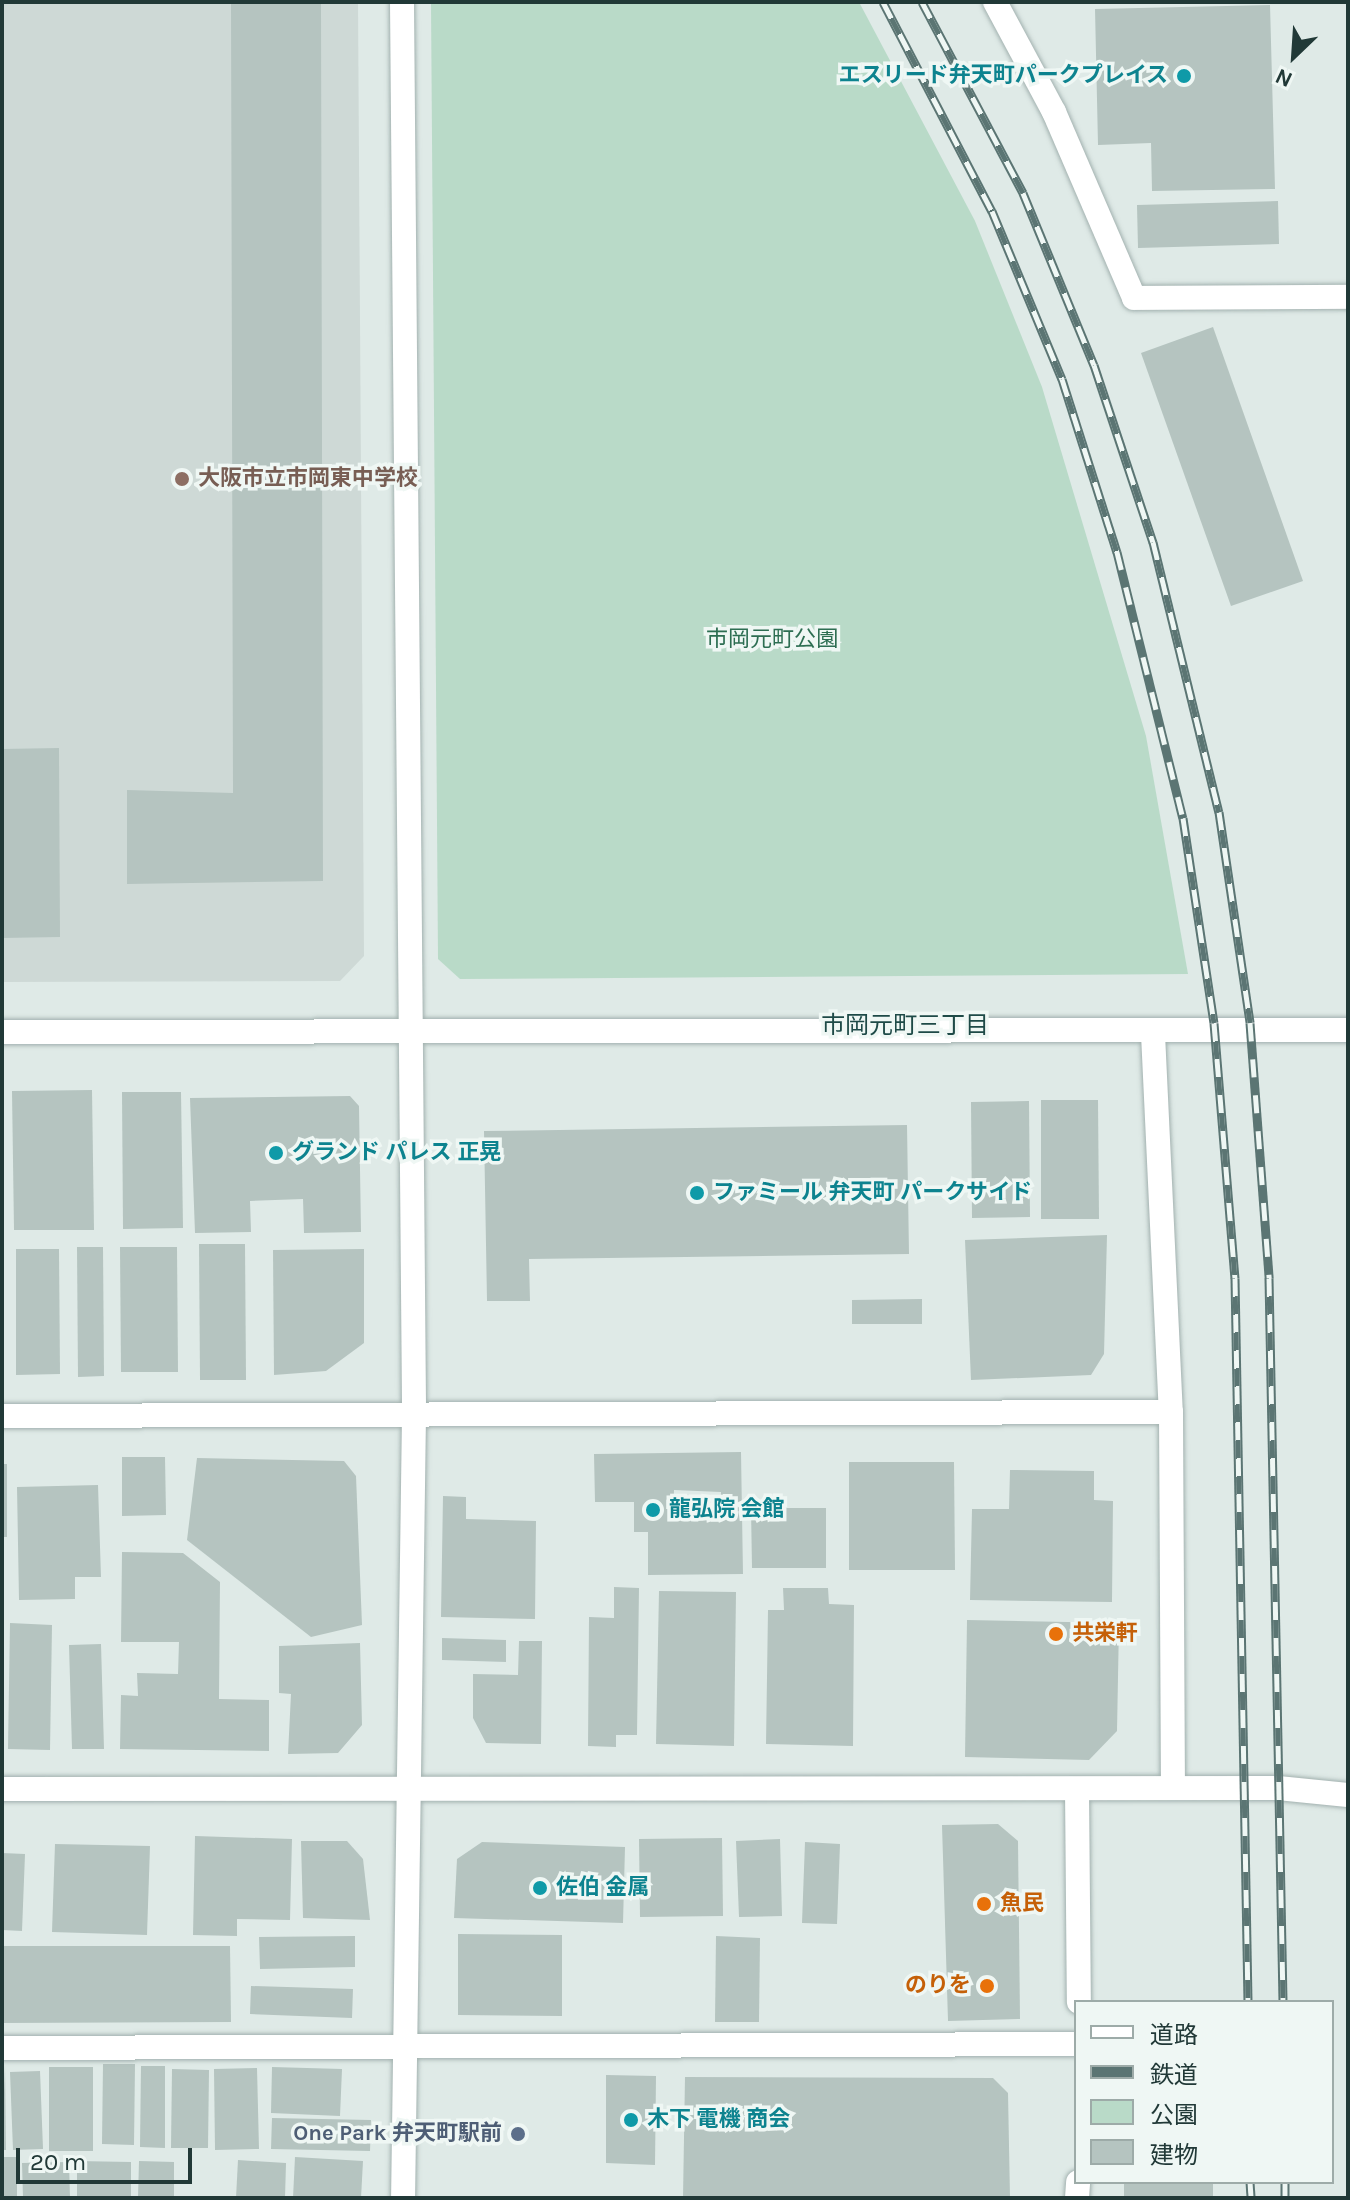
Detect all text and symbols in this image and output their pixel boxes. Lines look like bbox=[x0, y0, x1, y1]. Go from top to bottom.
north arrow bbox=[1254, 16, 1334, 96]
place label: エスリード弁天町パークプレイス bbox=[838, 63, 1168, 89]
text: N bbox=[1271, 63, 1297, 93]
marker: エスリード弁天町パークプレイス bbox=[1175, 67, 1193, 85]
place label: 大阪市立市岡東中学校 bbox=[198, 466, 418, 492]
marker: 大阪市立市岡東中学校 bbox=[173, 470, 191, 488]
park label: 市岡元町公園 bbox=[706, 627, 838, 653]
district label: 市岡元町三丁目 bbox=[821, 1012, 989, 1040]
place label: グランド パレス 正晃 bbox=[292, 1140, 501, 1166]
marker: グランド パレス 正晃 bbox=[267, 1144, 285, 1162]
place label: ファミール 弁天町 パークサイド bbox=[713, 1180, 1032, 1206]
marker: ファミール 弁天町 パークサイド bbox=[688, 1184, 706, 1202]
place label: 龍弘院 会館 bbox=[669, 1497, 785, 1523]
marker: 龍弘院 会館 bbox=[644, 1501, 662, 1519]
place label: 共栄軒 bbox=[1072, 1621, 1138, 1647]
marker: 共栄軒 bbox=[1047, 1625, 1065, 1643]
place label: 佐伯 金属 bbox=[556, 1875, 650, 1901]
marker: 佐伯 金属 bbox=[531, 1879, 549, 1897]
place label: 魚民 bbox=[1000, 1891, 1044, 1917]
marker: 魚民 bbox=[975, 1895, 993, 1913]
place label: のりを bbox=[905, 1973, 971, 1999]
marker: のりを bbox=[978, 1977, 996, 1995]
legend bbox=[1074, 2000, 1334, 2184]
text: 道路 bbox=[1150, 2021, 1198, 2049]
text: 鉄道 bbox=[1150, 2061, 1198, 2089]
text: 公園 bbox=[1150, 2101, 1198, 2129]
place label: 木下 電機 商会 bbox=[647, 2107, 790, 2133]
marker: 木下 電機 商会 bbox=[622, 2111, 640, 2129]
place label: One Park 弁天町駅前 bbox=[293, 2121, 502, 2147]
marker: One Park 弁天町駅前 bbox=[509, 2125, 527, 2143]
scale bar bbox=[20, 2132, 196, 2182]
text: 建物 bbox=[1150, 2141, 1198, 2169]
text: 20 m bbox=[30, 2148, 86, 2176]

